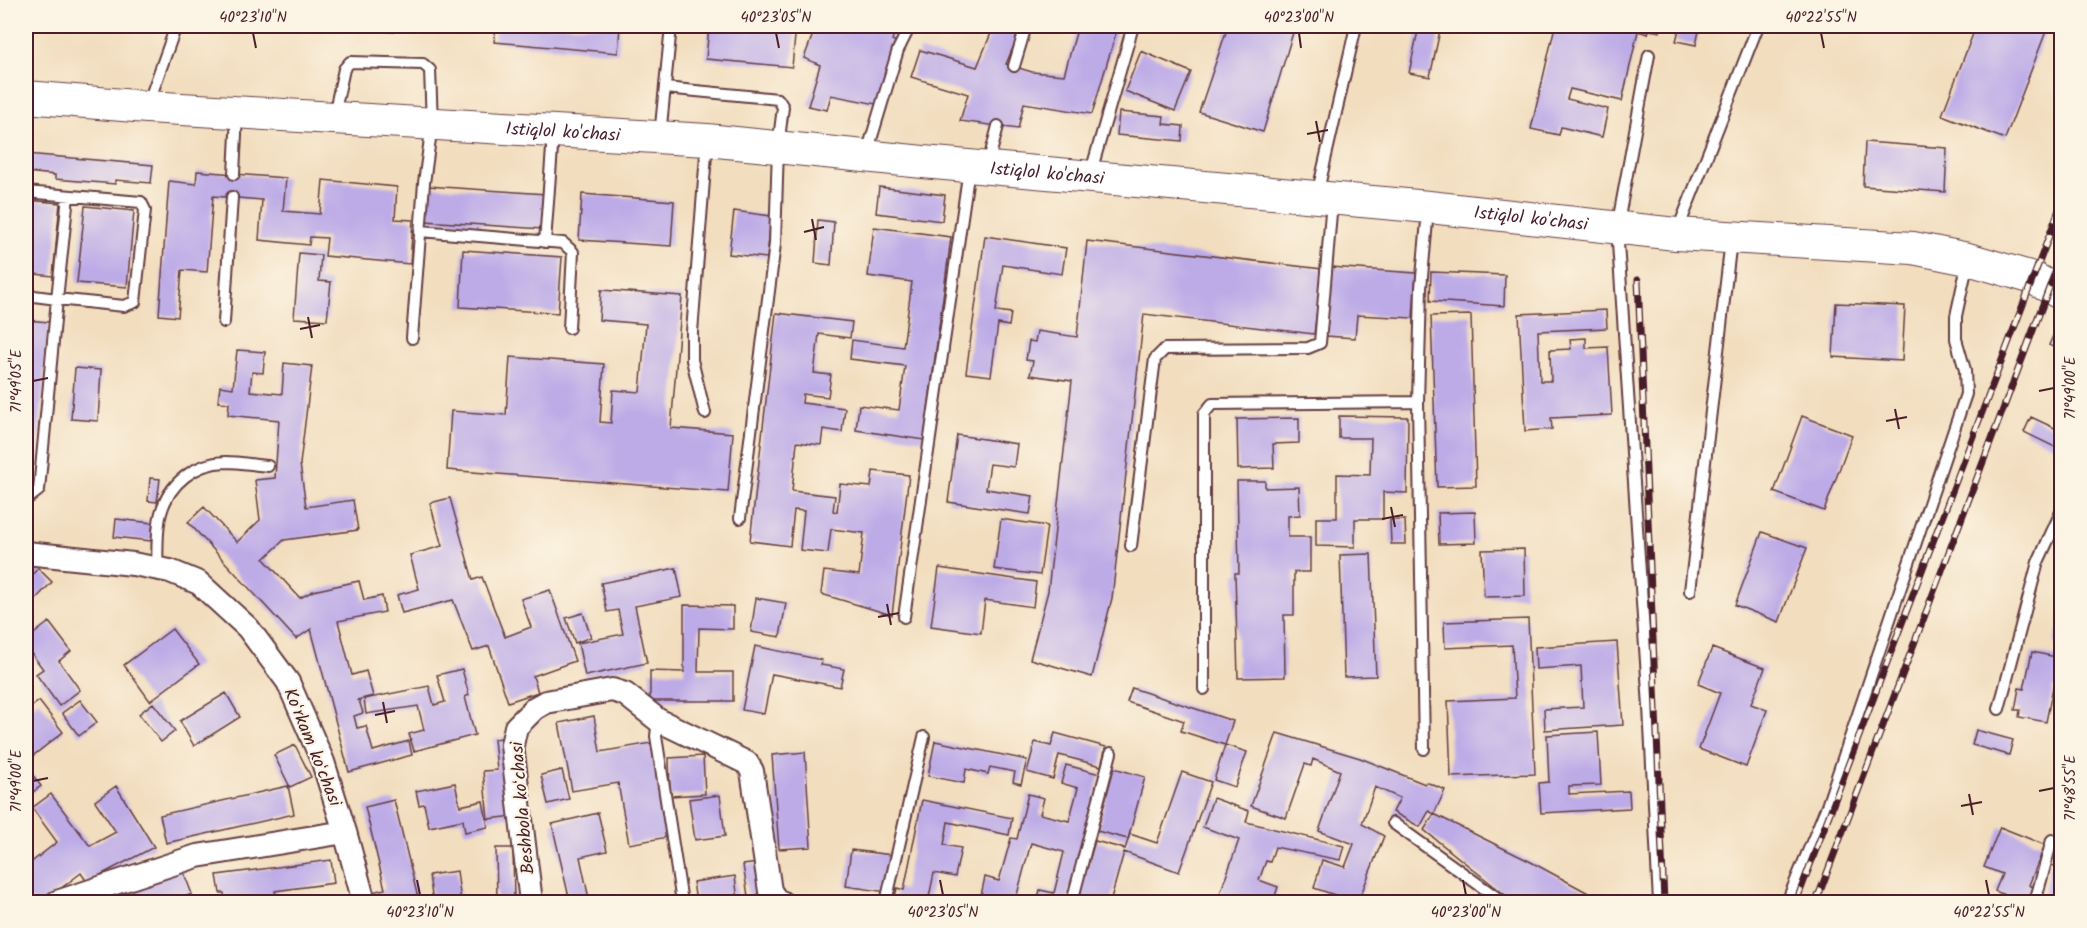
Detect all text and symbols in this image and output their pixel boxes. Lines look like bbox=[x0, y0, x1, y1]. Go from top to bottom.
text: 40°23'10"N bbox=[219, 6, 287, 30]
text: 40°23'05"N bbox=[741, 6, 811, 30]
text: 40°23'00"N bbox=[1264, 6, 1334, 30]
text: 40°22'55"N bbox=[1785, 6, 1857, 30]
street label: Istiqlol ko'chasi bbox=[505, 115, 622, 151]
street label: Istiqlol ko'chasi bbox=[989, 155, 1106, 194]
street label: Istiqlol ko'chasi bbox=[1472, 199, 1590, 240]
text: 71°49'05"E bbox=[5, 348, 29, 413]
text: 71°49'00"E bbox=[2059, 355, 2083, 420]
street label: Koʻrkam koʻchasi bbox=[275, 684, 349, 812]
street label: Beshbola koʻchasi bbox=[503, 740, 544, 875]
text: 71°49'00"E bbox=[5, 748, 29, 813]
text: 71°48'55"E bbox=[2059, 754, 2083, 821]
text: 40°23'10"N bbox=[386, 901, 454, 925]
text: 40°23'05"N bbox=[908, 901, 978, 925]
text: 40°23'00"N bbox=[1431, 901, 1501, 925]
text: 40°22'55"N bbox=[1953, 901, 2025, 925]

